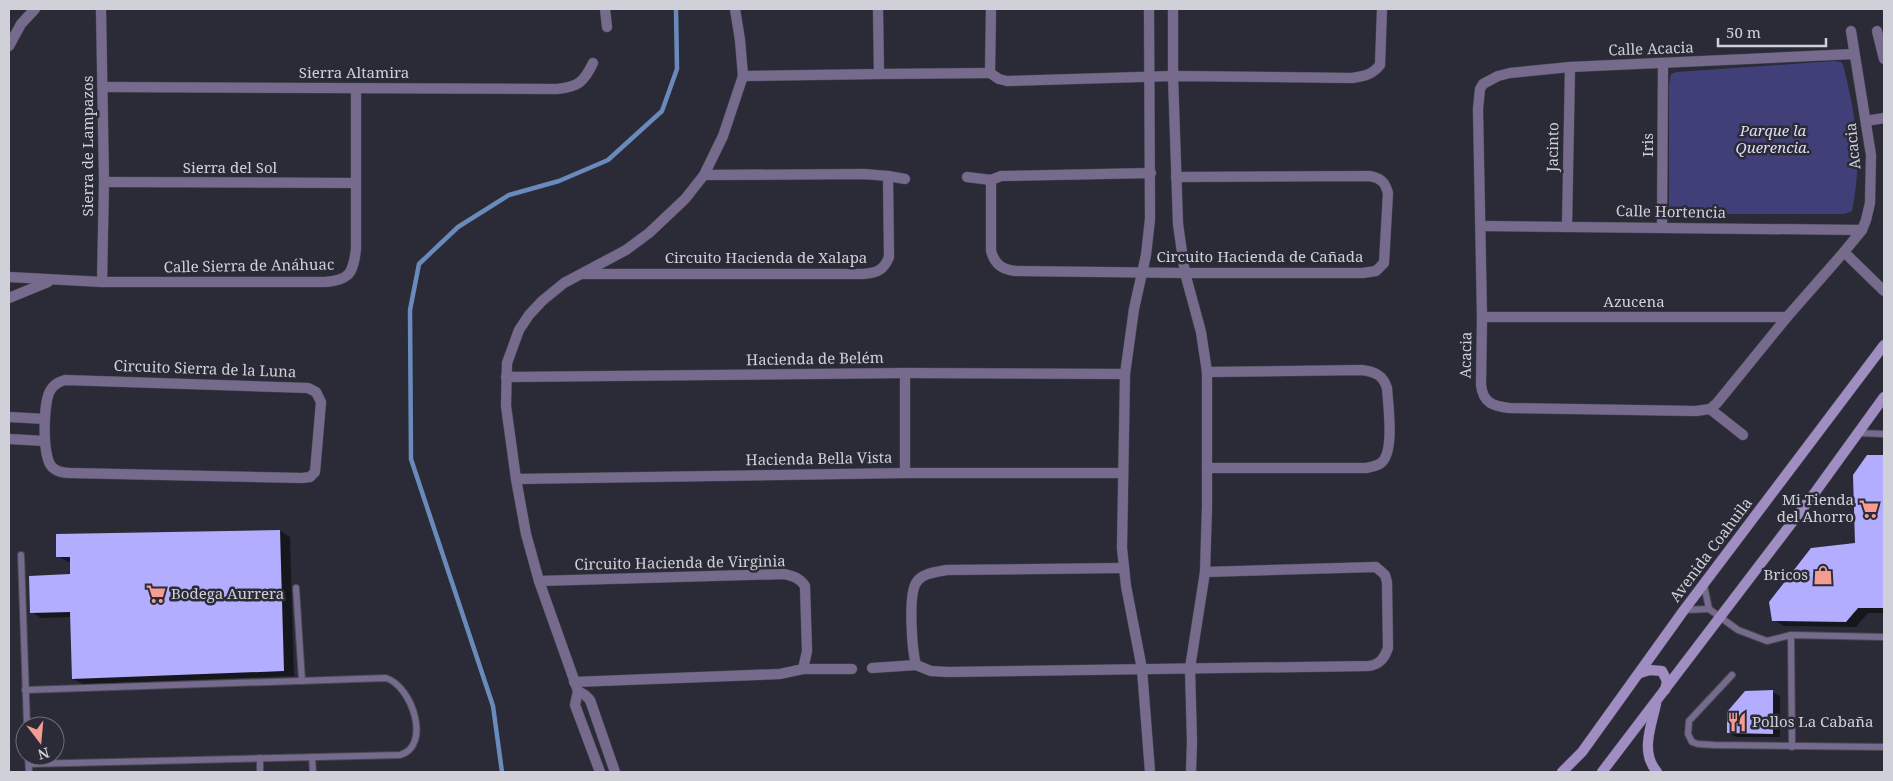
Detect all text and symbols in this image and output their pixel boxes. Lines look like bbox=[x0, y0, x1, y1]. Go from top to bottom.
scale bar bbox=[1718, 15, 1826, 47]
text: 50 m bbox=[1726, 22, 1761, 42]
street label: Calle Acacia bbox=[1608, 37, 1694, 59]
street label: Sierra Altamira bbox=[299, 62, 409, 82]
street label: Sierra de Lampazos bbox=[77, 75, 97, 217]
park label: Parque la Querencia. bbox=[1736, 120, 1810, 157]
street label: Jacinto bbox=[1542, 122, 1562, 173]
street label: Acacia bbox=[1840, 122, 1864, 170]
street label: Iris bbox=[1637, 133, 1657, 157]
street label: Sierra del Sol bbox=[183, 157, 278, 177]
street label: Calle Hortencia bbox=[1616, 200, 1726, 222]
street label: Circuito Hacienda de Cañada bbox=[1157, 246, 1363, 266]
street label: Circuito Hacienda de Xalapa bbox=[665, 247, 867, 267]
street label: Calle Sierra de Anáhuac bbox=[163, 254, 335, 276]
street label: Azucena bbox=[1603, 291, 1665, 311]
street label: Acacia bbox=[1455, 331, 1475, 379]
street label: Hacienda de Belém bbox=[746, 347, 884, 369]
street label: Circuito Sierra de la Luna bbox=[113, 355, 297, 381]
street label: Hacienda Bella Vista bbox=[745, 447, 892, 469]
place label: Mi Tienda del Ahorro bbox=[1777, 489, 1854, 526]
street label: Avenida Coahuila bbox=[1664, 493, 1756, 606]
supermarket icon: Mi Tienda del Ahorro bbox=[1858, 498, 1880, 520]
street label: Circuito Hacienda de Virginia bbox=[574, 550, 786, 574]
place label: Bricos bbox=[1764, 564, 1808, 584]
shop icon: Bricos bbox=[1812, 564, 1834, 586]
supermarket icon: Bodega Aurrera bbox=[145, 583, 167, 605]
place label: Bodega Aurrera bbox=[171, 583, 284, 603]
restaurant icon: Pollos La Cabaña bbox=[1726, 711, 1748, 733]
place label: Pollos La Cabaña bbox=[1752, 711, 1873, 731]
north arrow bbox=[15, 716, 65, 766]
text: N bbox=[36, 743, 52, 765]

